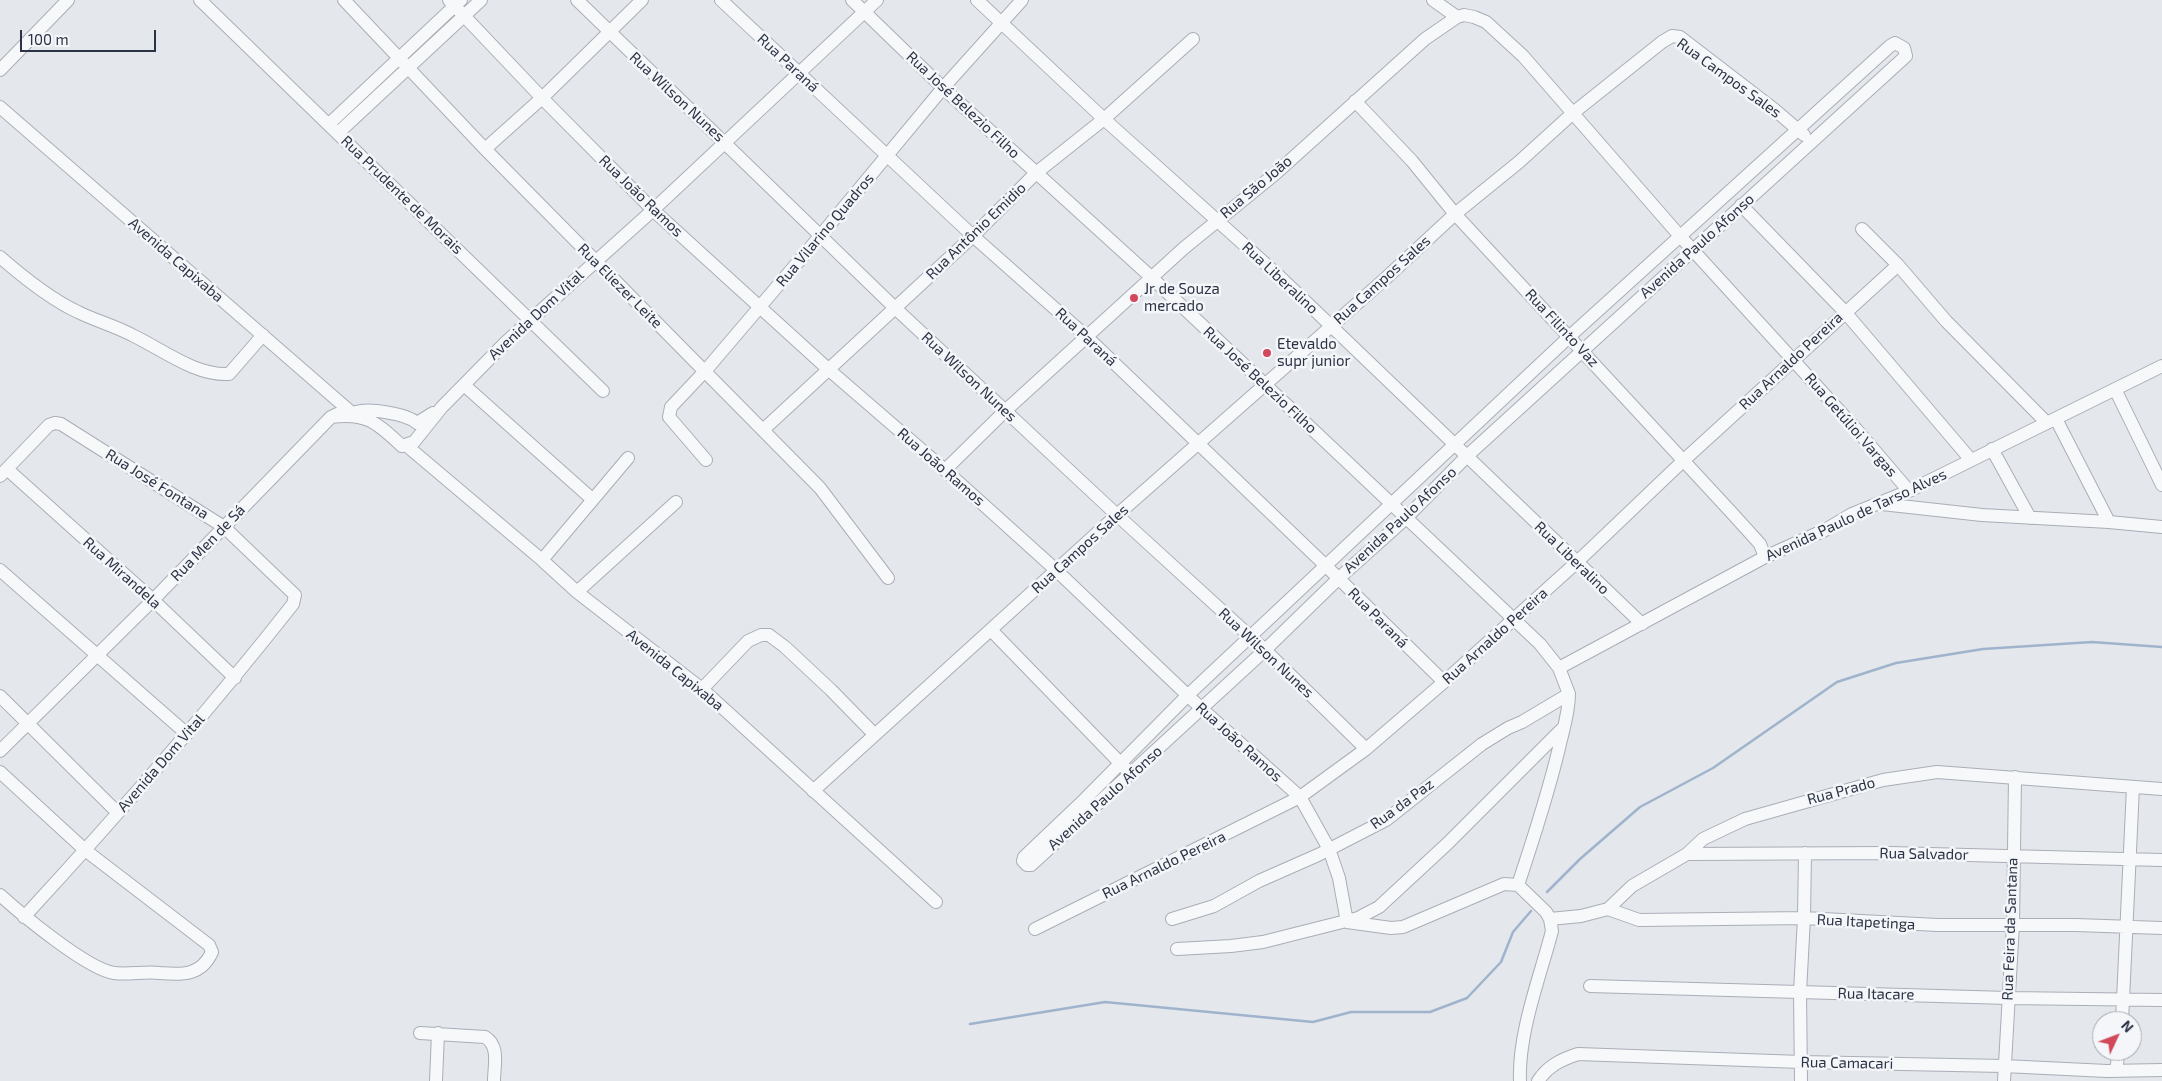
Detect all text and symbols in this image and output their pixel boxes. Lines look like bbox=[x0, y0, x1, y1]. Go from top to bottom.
scale bar bbox=[22, 20, 159, 52]
text: 100 m bbox=[28, 30, 69, 48]
street label: Rua Paraná bbox=[753, 30, 823, 96]
street label: Rua Campos Sales bbox=[1673, 34, 1785, 122]
street label: Rua Wilson Nunes bbox=[626, 48, 728, 146]
street label: Rua José Belezio Filho bbox=[903, 48, 1023, 162]
street label: Rua Prudente de Morais bbox=[337, 132, 467, 258]
street label: Rua João Ramos bbox=[595, 151, 687, 241]
street label: Rua São João bbox=[1216, 152, 1296, 222]
street label: Rua Vilarino Quadros bbox=[772, 170, 878, 290]
street label: Rua Antônio Emidio bbox=[922, 179, 1030, 283]
street label: Avenida Paulo Afonso bbox=[1636, 190, 1758, 302]
street label: Avenida Capixaba bbox=[125, 214, 227, 306]
street label: Rua Campos Sales bbox=[1330, 232, 1434, 328]
street label: Rua Liberalino bbox=[1238, 238, 1322, 318]
street label: Rua Eliezer Leite bbox=[574, 240, 666, 332]
street label: Avenida Dom Vital bbox=[485, 266, 587, 364]
place label: Jr de Souza mercado bbox=[1144, 280, 1220, 315]
street label: Rua Filinto Vaz bbox=[1521, 285, 1603, 371]
marker: Jr de Souza mercado bbox=[1128, 292, 1140, 304]
street label: Rua Paraná bbox=[1051, 304, 1121, 370]
street label: Rua Arnaldo Pereira bbox=[1735, 308, 1847, 414]
street label: Rua José Belezio Filho bbox=[1200, 323, 1320, 437]
street label: Rua Wilson Nunes bbox=[918, 328, 1020, 426]
place label: Etevaldo supr junior bbox=[1277, 335, 1350, 370]
marker: Etevaldo supr junior bbox=[1261, 347, 1273, 359]
street label: Rua Getúlioi Vargas bbox=[1801, 369, 1901, 481]
street label: Rua João Ramos bbox=[894, 424, 988, 510]
street label: Rua José Fontana bbox=[102, 445, 212, 523]
street label: Avenida Paulo Afonso bbox=[1340, 463, 1460, 577]
street label: Avenida Paulo de Tarso Alves bbox=[1763, 465, 1949, 565]
street label: Rua Men de Sá bbox=[167, 501, 249, 585]
street label: Rua Campos Sales bbox=[1028, 501, 1132, 597]
street label: Rua Liberalino bbox=[1531, 518, 1613, 598]
street label: Rua Mirandela bbox=[79, 533, 165, 613]
street label: Rua Paraná bbox=[1344, 584, 1412, 652]
street label: Rua Arnaldo Pereira bbox=[1439, 584, 1551, 688]
street label: Rua Wilson Nunes bbox=[1215, 604, 1317, 702]
street label: Avenida Capixaba bbox=[623, 625, 727, 715]
street label: Rua João Ramos bbox=[1192, 699, 1286, 785]
street label: Avenida Dom Vital bbox=[114, 710, 208, 816]
street label: Avenida Paulo Afonso bbox=[1044, 742, 1166, 854]
street label: Rua Prado bbox=[1805, 773, 1877, 809]
street label: Rua da Paz bbox=[1367, 775, 1437, 833]
street label: Rua Arnaldo Pereira bbox=[1099, 827, 1229, 903]
street label: Rua Salvador bbox=[1879, 844, 1969, 864]
street label: Rua Feira da Santana bbox=[1999, 857, 2021, 1001]
street label: Rua Itapetinga bbox=[1816, 910, 1916, 934]
street label: Rua Itacare bbox=[1837, 984, 1915, 1004]
north arrow bbox=[2092, 1011, 2142, 1061]
text: N bbox=[2118, 1017, 2137, 1036]
street label: Rua Camacari bbox=[1800, 1053, 1894, 1073]

